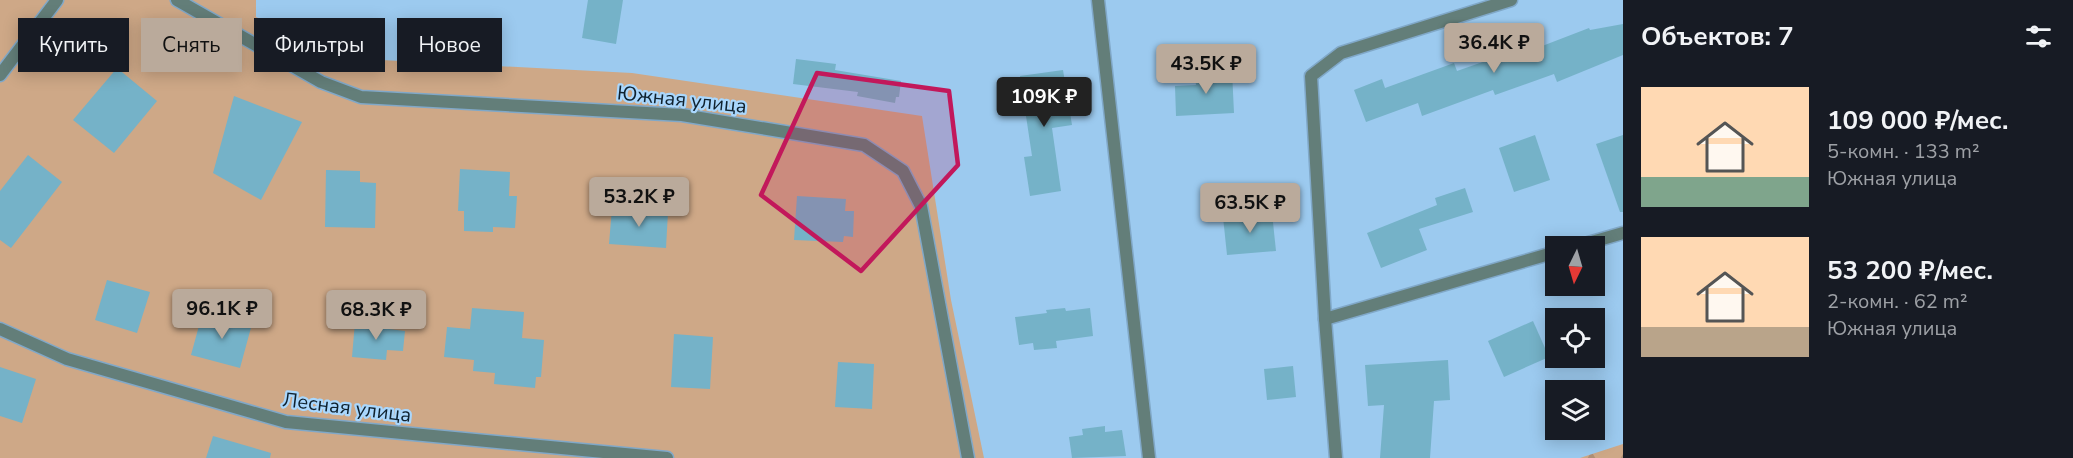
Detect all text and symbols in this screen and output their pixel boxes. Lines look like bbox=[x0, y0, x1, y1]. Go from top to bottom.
chip: Купить bbox=[18, 18, 129, 72]
chip: Снять bbox=[141, 18, 242, 72]
chip: Фильтры bbox=[254, 18, 385, 72]
chip: Новое bbox=[397, 18, 502, 72]
text: Объектов: 7 bbox=[1641, 19, 1794, 54]
icon: filters bbox=[2022, 20, 2055, 53]
pin: 36.4K ₽ bbox=[1439, 23, 1549, 74]
text: 36.4K ₽ bbox=[1458, 29, 1530, 56]
pin: 43.5K ₽ bbox=[1151, 44, 1261, 95]
text: 43.5K ₽ bbox=[1170, 50, 1242, 77]
pin: 109K ₽ bbox=[995, 77, 1093, 128]
street label: Южная улица bbox=[616, 79, 748, 120]
text: 109K ₽ bbox=[1011, 83, 1077, 110]
text: 109 000 ₽/мес. bbox=[1827, 103, 2008, 138]
icon: home bbox=[1689, 111, 1761, 183]
text: 5-комн. · 133 m² bbox=[1827, 138, 1980, 165]
text: Южная улица bbox=[1827, 165, 1957, 192]
pin: 53.2K ₽ bbox=[584, 177, 694, 228]
text: 53.2K ₽ bbox=[603, 183, 675, 210]
pin: 63.5K ₽ bbox=[1195, 183, 1305, 234]
text: 63.5K ₽ bbox=[1214, 189, 1286, 216]
north arrow bbox=[1545, 236, 1605, 296]
map controls bbox=[1545, 236, 1605, 440]
text: 53 200 ₽/мес. bbox=[1827, 253, 1993, 288]
icon: home bbox=[1689, 261, 1761, 333]
text: 2-комн. · 62 m² bbox=[1827, 288, 1968, 315]
pin: 96.1K ₽ bbox=[167, 289, 277, 340]
pin: 68.3K ₽ bbox=[321, 290, 431, 341]
text: 96.1K ₽ bbox=[186, 295, 258, 322]
text: 68.3K ₽ bbox=[340, 296, 412, 323]
button: locate bbox=[1545, 308, 1605, 368]
text: Южная улица bbox=[1827, 315, 1957, 342]
button: layers bbox=[1545, 380, 1605, 440]
street label: Лесная улица bbox=[281, 386, 413, 429]

